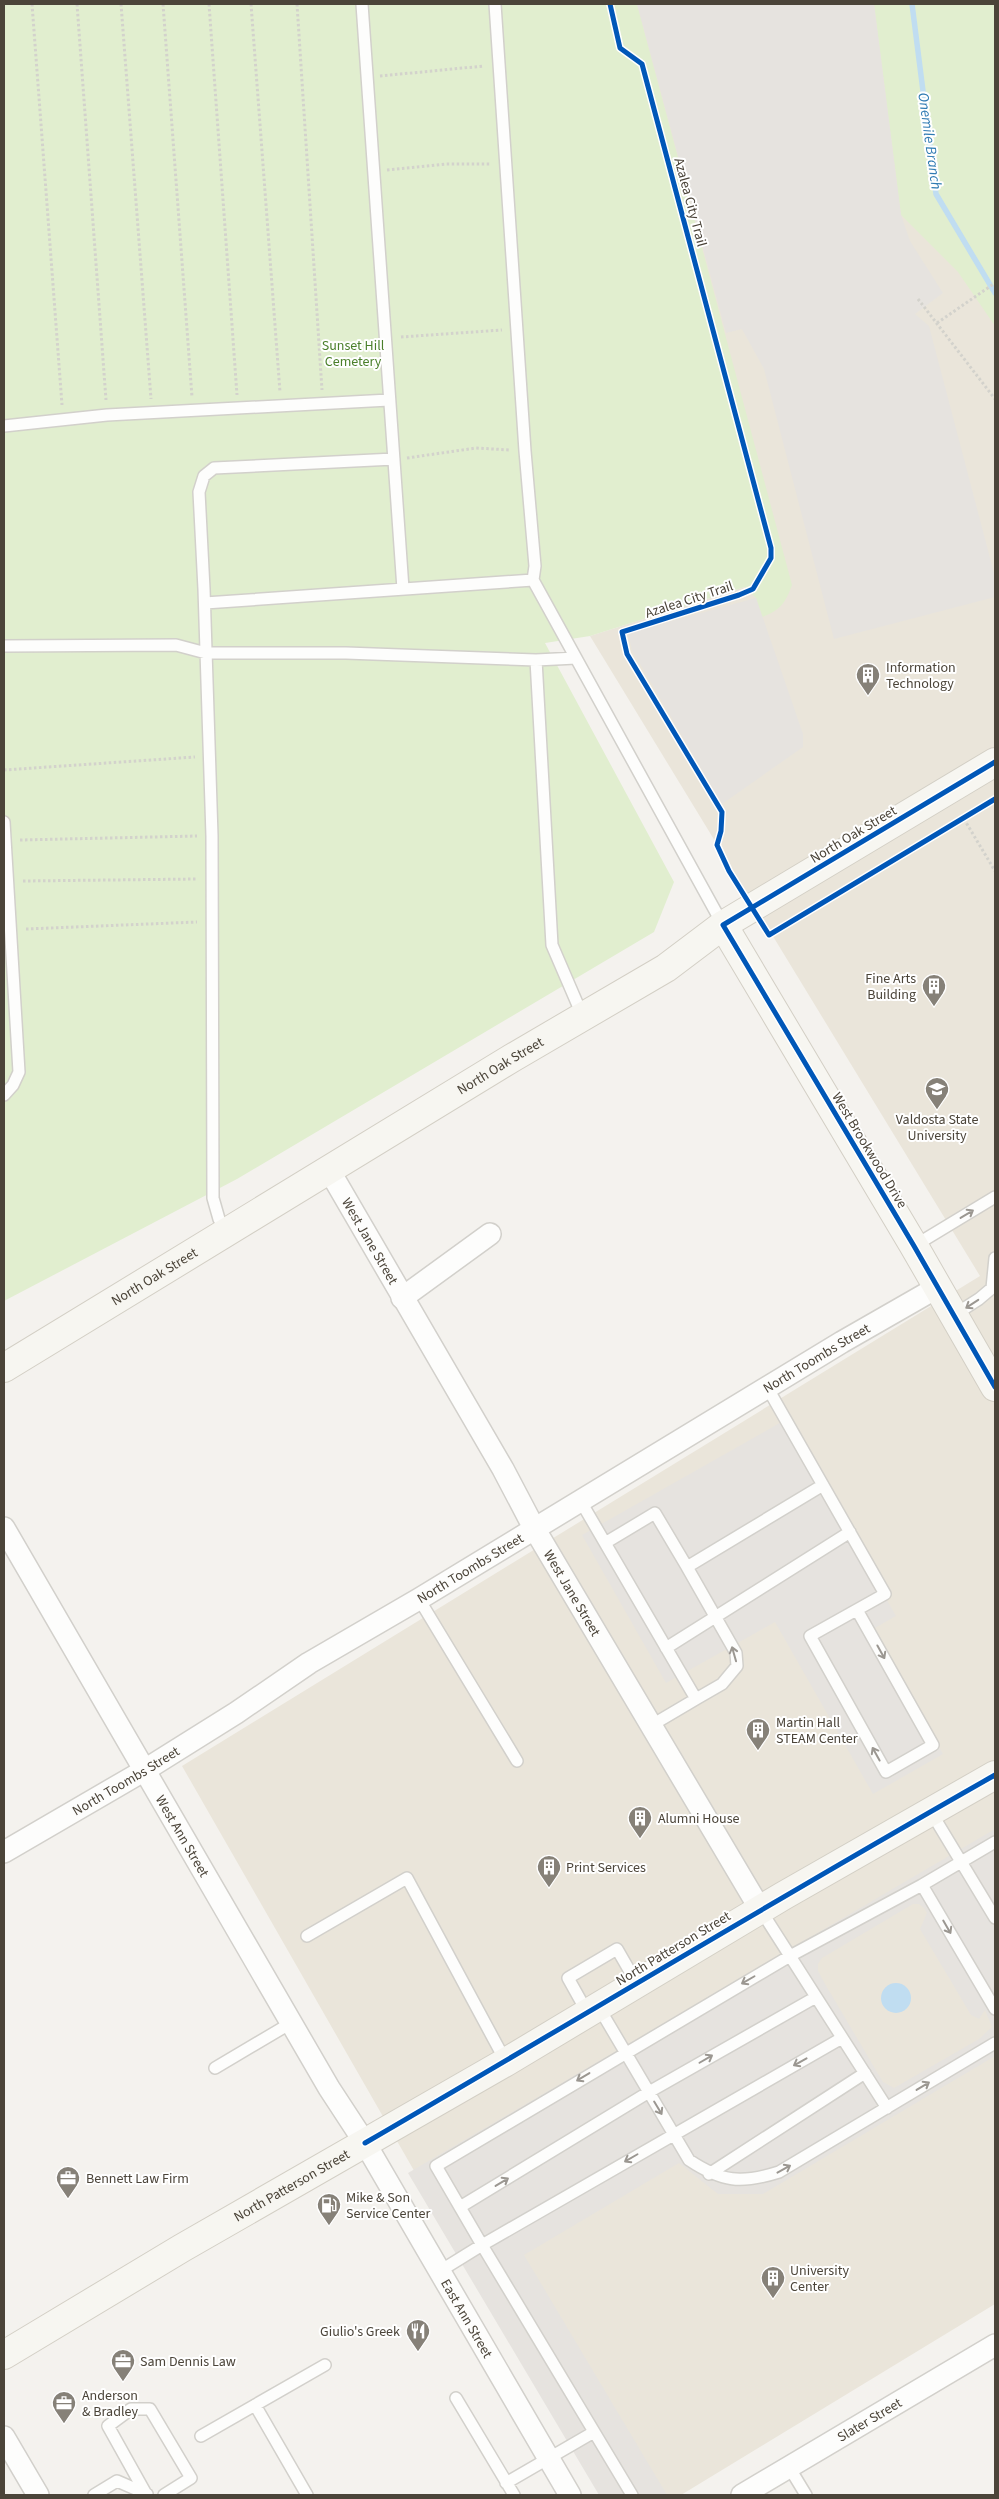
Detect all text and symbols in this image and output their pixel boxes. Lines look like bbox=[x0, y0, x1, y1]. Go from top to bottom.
water label: Onemile Branch bbox=[912, 91, 947, 191]
street label: Azalea City Trail bbox=[669, 156, 712, 249]
park label: Sunset Hill Cemetery bbox=[322, 336, 385, 372]
street label: Azalea City Trail bbox=[643, 576, 736, 624]
place label: Information Technology bbox=[886, 658, 956, 694]
building icon: Information Technology bbox=[855, 662, 881, 696]
street label: North Oak Street bbox=[806, 801, 901, 869]
place label: Fine Arts Building bbox=[865, 969, 916, 1005]
building icon: Fine Arts Building bbox=[921, 973, 947, 1007]
street label: North Oak Street bbox=[453, 1033, 548, 1100]
school or university icon: Valdosta State University bbox=[924, 1076, 950, 1110]
street label: West Brookwood Drive bbox=[827, 1089, 912, 1212]
place label: Valdosta State University bbox=[896, 1110, 978, 1146]
street label: West Jane Street bbox=[336, 1194, 403, 1289]
one-way arrow bbox=[959, 1209, 973, 1219]
street label: North Oak Street bbox=[108, 1243, 202, 1311]
one-way arrow bbox=[965, 1299, 979, 1309]
street label: North Toombs Street bbox=[760, 1319, 874, 1399]
street label: North Toombs Street bbox=[413, 1529, 528, 1609]
street label: West Jane Street bbox=[538, 1546, 605, 1641]
one-way arrow bbox=[877, 1644, 886, 1659]
one-way arrow bbox=[729, 1646, 738, 1662]
place label: Martin Hall STEAM Center bbox=[776, 1713, 858, 1749]
building icon: Martin Hall STEAM Center bbox=[745, 1717, 771, 1751]
street label: North Toombs Street bbox=[69, 1742, 184, 1821]
one-way arrow bbox=[871, 1748, 881, 1762]
street label: West Ann Street bbox=[150, 1792, 214, 1881]
building icon: Alumni House bbox=[627, 1805, 653, 1839]
place label: Alumni House bbox=[658, 1809, 739, 1829]
building icon: Print Services bbox=[536, 1854, 562, 1888]
place label: Print Services bbox=[566, 1858, 646, 1878]
street label: North Patterson Street bbox=[612, 1907, 735, 1991]
one-way arrow bbox=[943, 1919, 953, 1933]
one-way arrow bbox=[741, 1976, 755, 1986]
one-way arrow bbox=[699, 2054, 713, 2064]
one-way arrow bbox=[793, 2058, 808, 2067]
one-way arrow bbox=[577, 2073, 591, 2083]
one-way arrow bbox=[916, 2080, 930, 2090]
one-way arrow bbox=[654, 2100, 664, 2115]
street label: North Patterson Street bbox=[230, 2145, 354, 2227]
one-way arrow bbox=[624, 2153, 639, 2163]
one-way arrow bbox=[776, 2164, 791, 2173]
office icon: Bennett Law Firm bbox=[55, 2165, 81, 2199]
place label: Bennett Law Firm bbox=[86, 2169, 189, 2189]
one-way arrow bbox=[494, 2177, 508, 2187]
place label: Mike & Son Service Center bbox=[346, 2188, 431, 2224]
fuel station icon: Mike & Son Service Center bbox=[316, 2192, 342, 2226]
place label: University Center bbox=[790, 2261, 849, 2297]
building icon: University Center bbox=[760, 2265, 786, 2299]
street label: East Ann Street bbox=[435, 2275, 497, 2362]
restaurant icon: Giulio's Greek bbox=[405, 2318, 431, 2352]
place label: Giulio's Greek bbox=[320, 2322, 400, 2342]
office icon: Sam Dennis Law bbox=[110, 2348, 136, 2382]
place label: Sam Dennis Law bbox=[140, 2352, 236, 2372]
place label: Anderson & Bradley bbox=[82, 2386, 138, 2422]
office icon: Anderson & Bradley bbox=[51, 2390, 77, 2424]
street label: Slater Street bbox=[834, 2393, 906, 2447]

